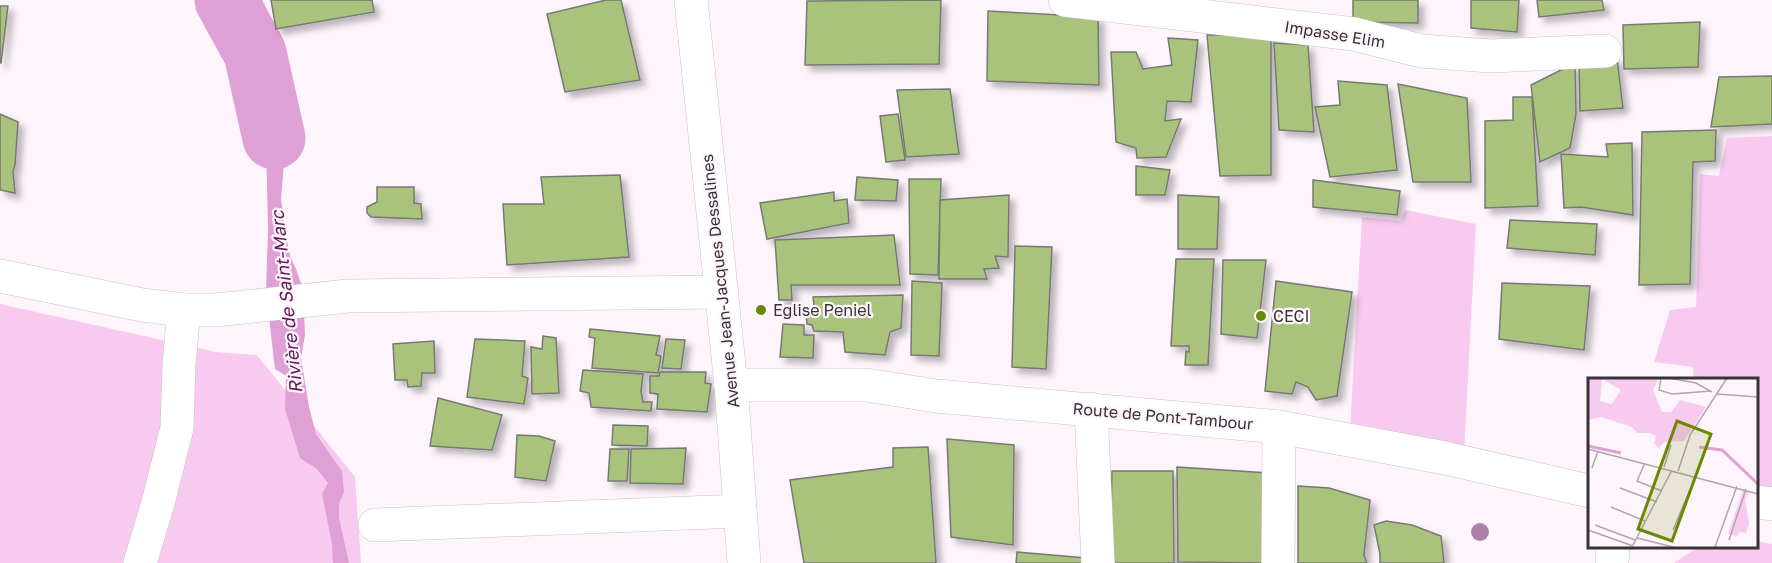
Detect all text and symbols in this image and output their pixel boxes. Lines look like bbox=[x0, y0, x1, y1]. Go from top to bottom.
street label: Impasse Elim bbox=[1283, 16, 1387, 52]
street label: Avenue Jean-Jacques Dessalines bbox=[697, 153, 743, 409]
water label: Rivière de Saint-Marc bbox=[265, 208, 307, 395]
place label: Eglise Peniel bbox=[773, 300, 872, 320]
marker: Eglise Peniel bbox=[754, 303, 768, 317]
place label: CECI bbox=[1273, 306, 1309, 326]
marker: CECI bbox=[1254, 309, 1268, 323]
inset map bbox=[1588, 378, 1757, 548]
street label: Route de Pont-Tambour bbox=[1072, 398, 1254, 434]

